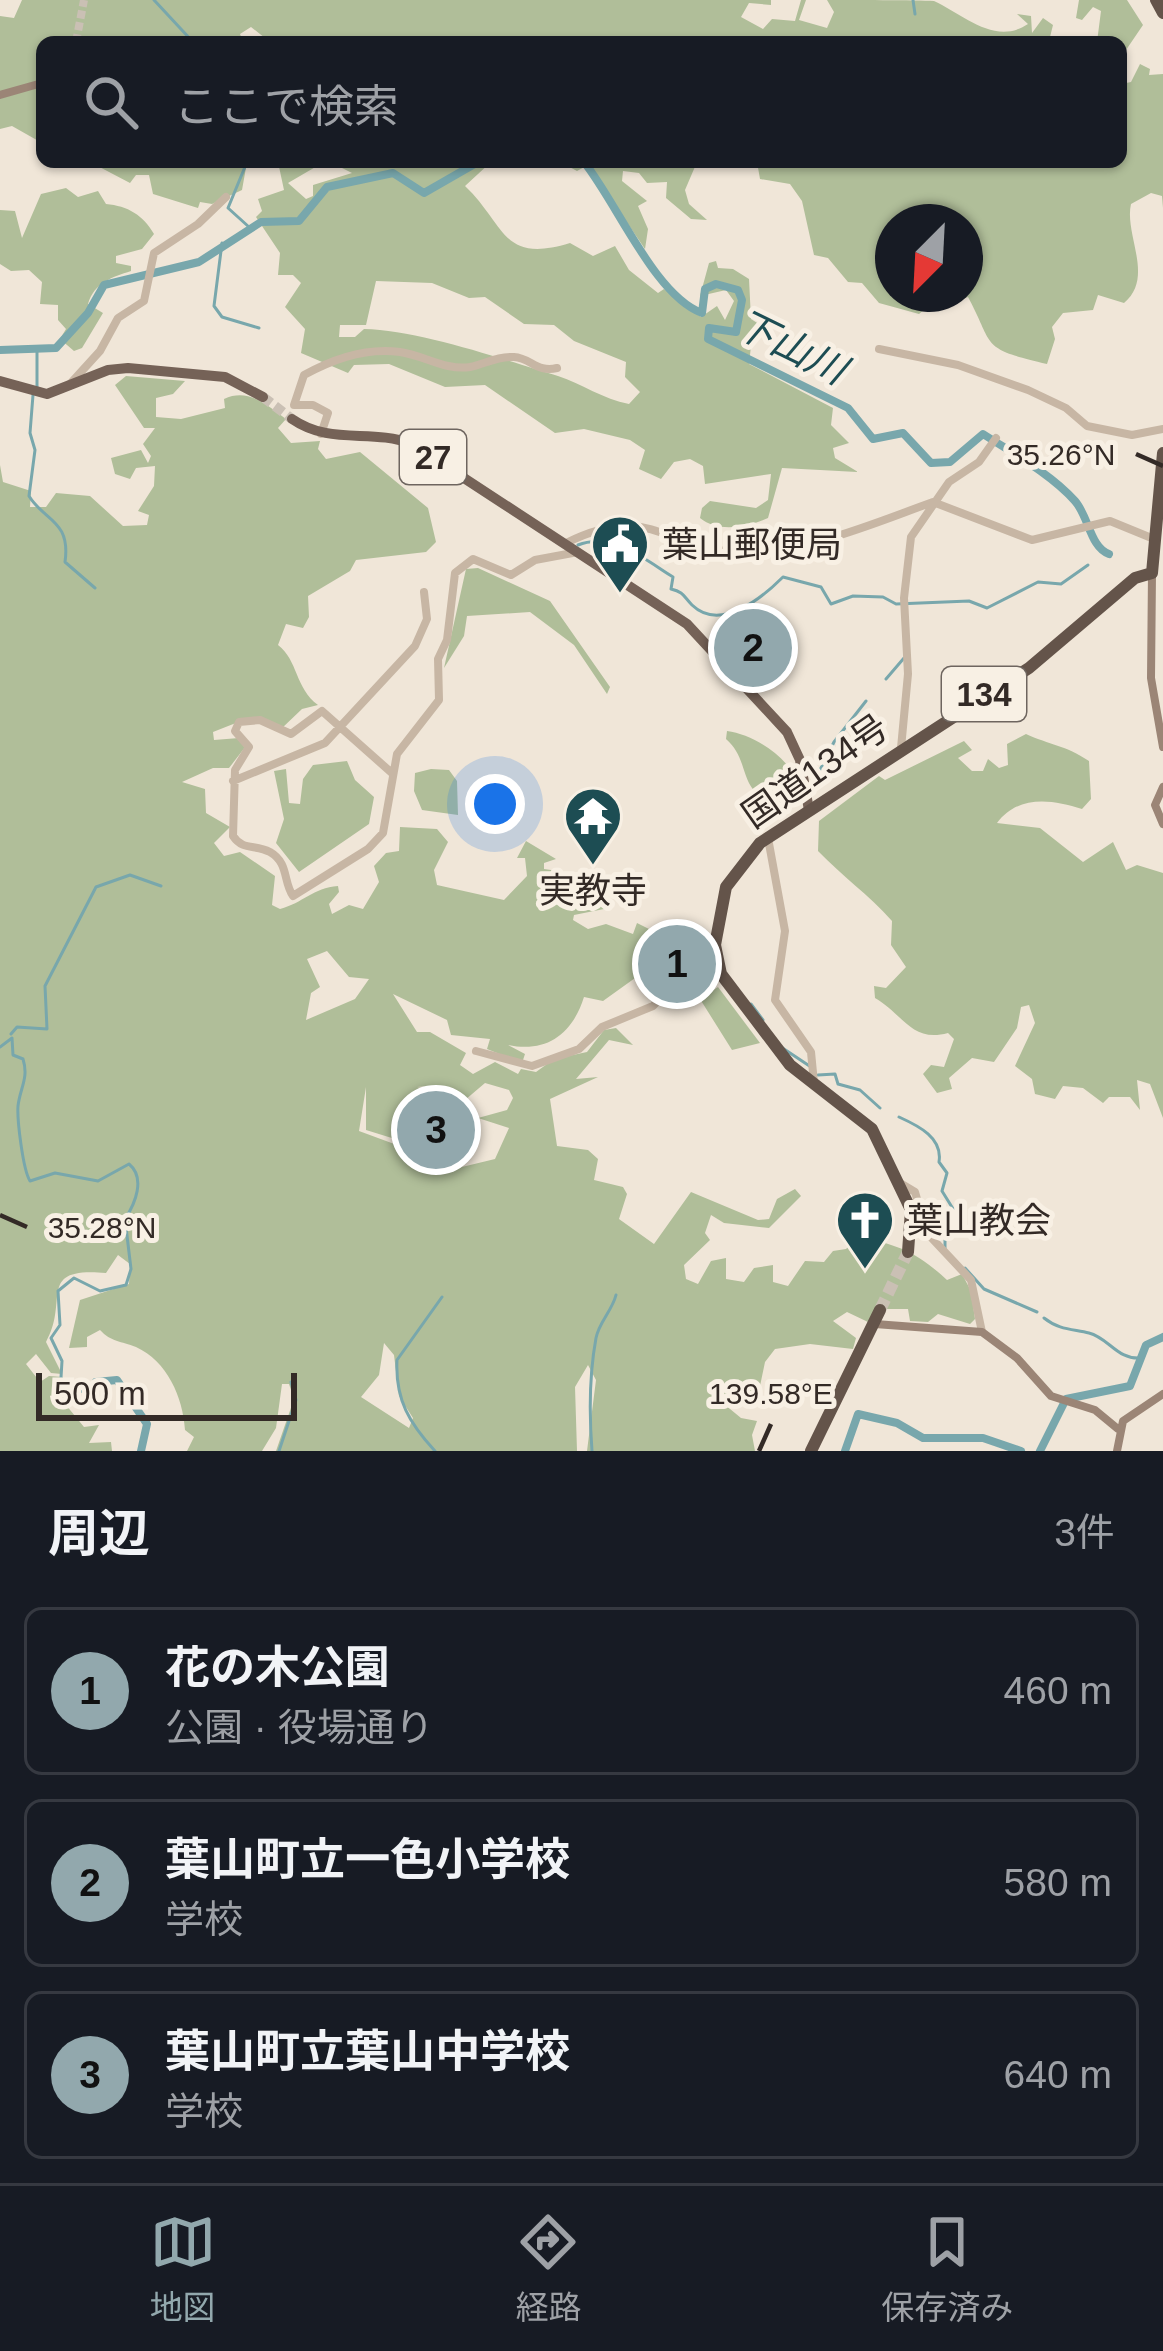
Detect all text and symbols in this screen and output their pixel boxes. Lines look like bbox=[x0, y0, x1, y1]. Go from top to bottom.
search box bbox=[36, 36, 1127, 168]
icon: search bbox=[78, 69, 144, 135]
text: ここで検索 bbox=[174, 81, 399, 132]
north arrow bbox=[875, 204, 983, 312]
water label: 下山川 bbox=[729, 302, 857, 394]
road number: 27 bbox=[400, 430, 466, 484]
text: 35.26°N bbox=[1007, 438, 1115, 471]
public building icon: 葉山郵便局 bbox=[589, 513, 651, 595]
place label: 葉山郵便局 bbox=[662, 524, 842, 565]
pin: 2 bbox=[714, 603, 792, 693]
road number: 134 bbox=[942, 667, 1026, 721]
street label: 国道134号 bbox=[734, 706, 896, 836]
your location bbox=[465, 774, 525, 834]
temple icon: 実教寺 bbox=[562, 785, 624, 867]
place label: 実教寺 bbox=[539, 870, 647, 911]
pin: 1 bbox=[638, 919, 716, 1009]
pin: 3 bbox=[397, 1085, 475, 1175]
church icon: 葉山教会 bbox=[834, 1189, 896, 1271]
place label: 葉山教会 bbox=[907, 1200, 1051, 1241]
text: 35.28°N bbox=[48, 1211, 156, 1244]
scale bar bbox=[36, 1367, 297, 1420]
text: 500 m bbox=[54, 1375, 146, 1412]
text: 139.58°E bbox=[709, 1377, 833, 1410]
text: 周辺 bbox=[48, 1505, 150, 1562]
text: 3件 bbox=[1054, 1511, 1115, 1554]
text: 花の木公園 bbox=[165, 1642, 390, 1693]
text: 1 bbox=[79, 1669, 101, 1712]
text: 460 m bbox=[1004, 1669, 1112, 1712]
text: 公園 · 役場通り bbox=[165, 1706, 434, 1749]
text: 葉山町立一色小学校 bbox=[165, 1834, 570, 1885]
text: 2 bbox=[79, 1861, 101, 1904]
text: 580 m bbox=[1004, 1861, 1112, 1904]
text: 学校 bbox=[165, 1898, 243, 1941]
text: 葉山町立葉山中学校 bbox=[165, 2026, 570, 2077]
text: 3 bbox=[79, 2053, 101, 2096]
text: 640 m bbox=[1004, 2053, 1112, 2096]
text: 学校 bbox=[165, 2090, 243, 2133]
tab: 地図 bbox=[150, 2209, 216, 2329]
tab: 経路 bbox=[515, 2209, 581, 2329]
tab: 保存済み bbox=[881, 2209, 1013, 2329]

